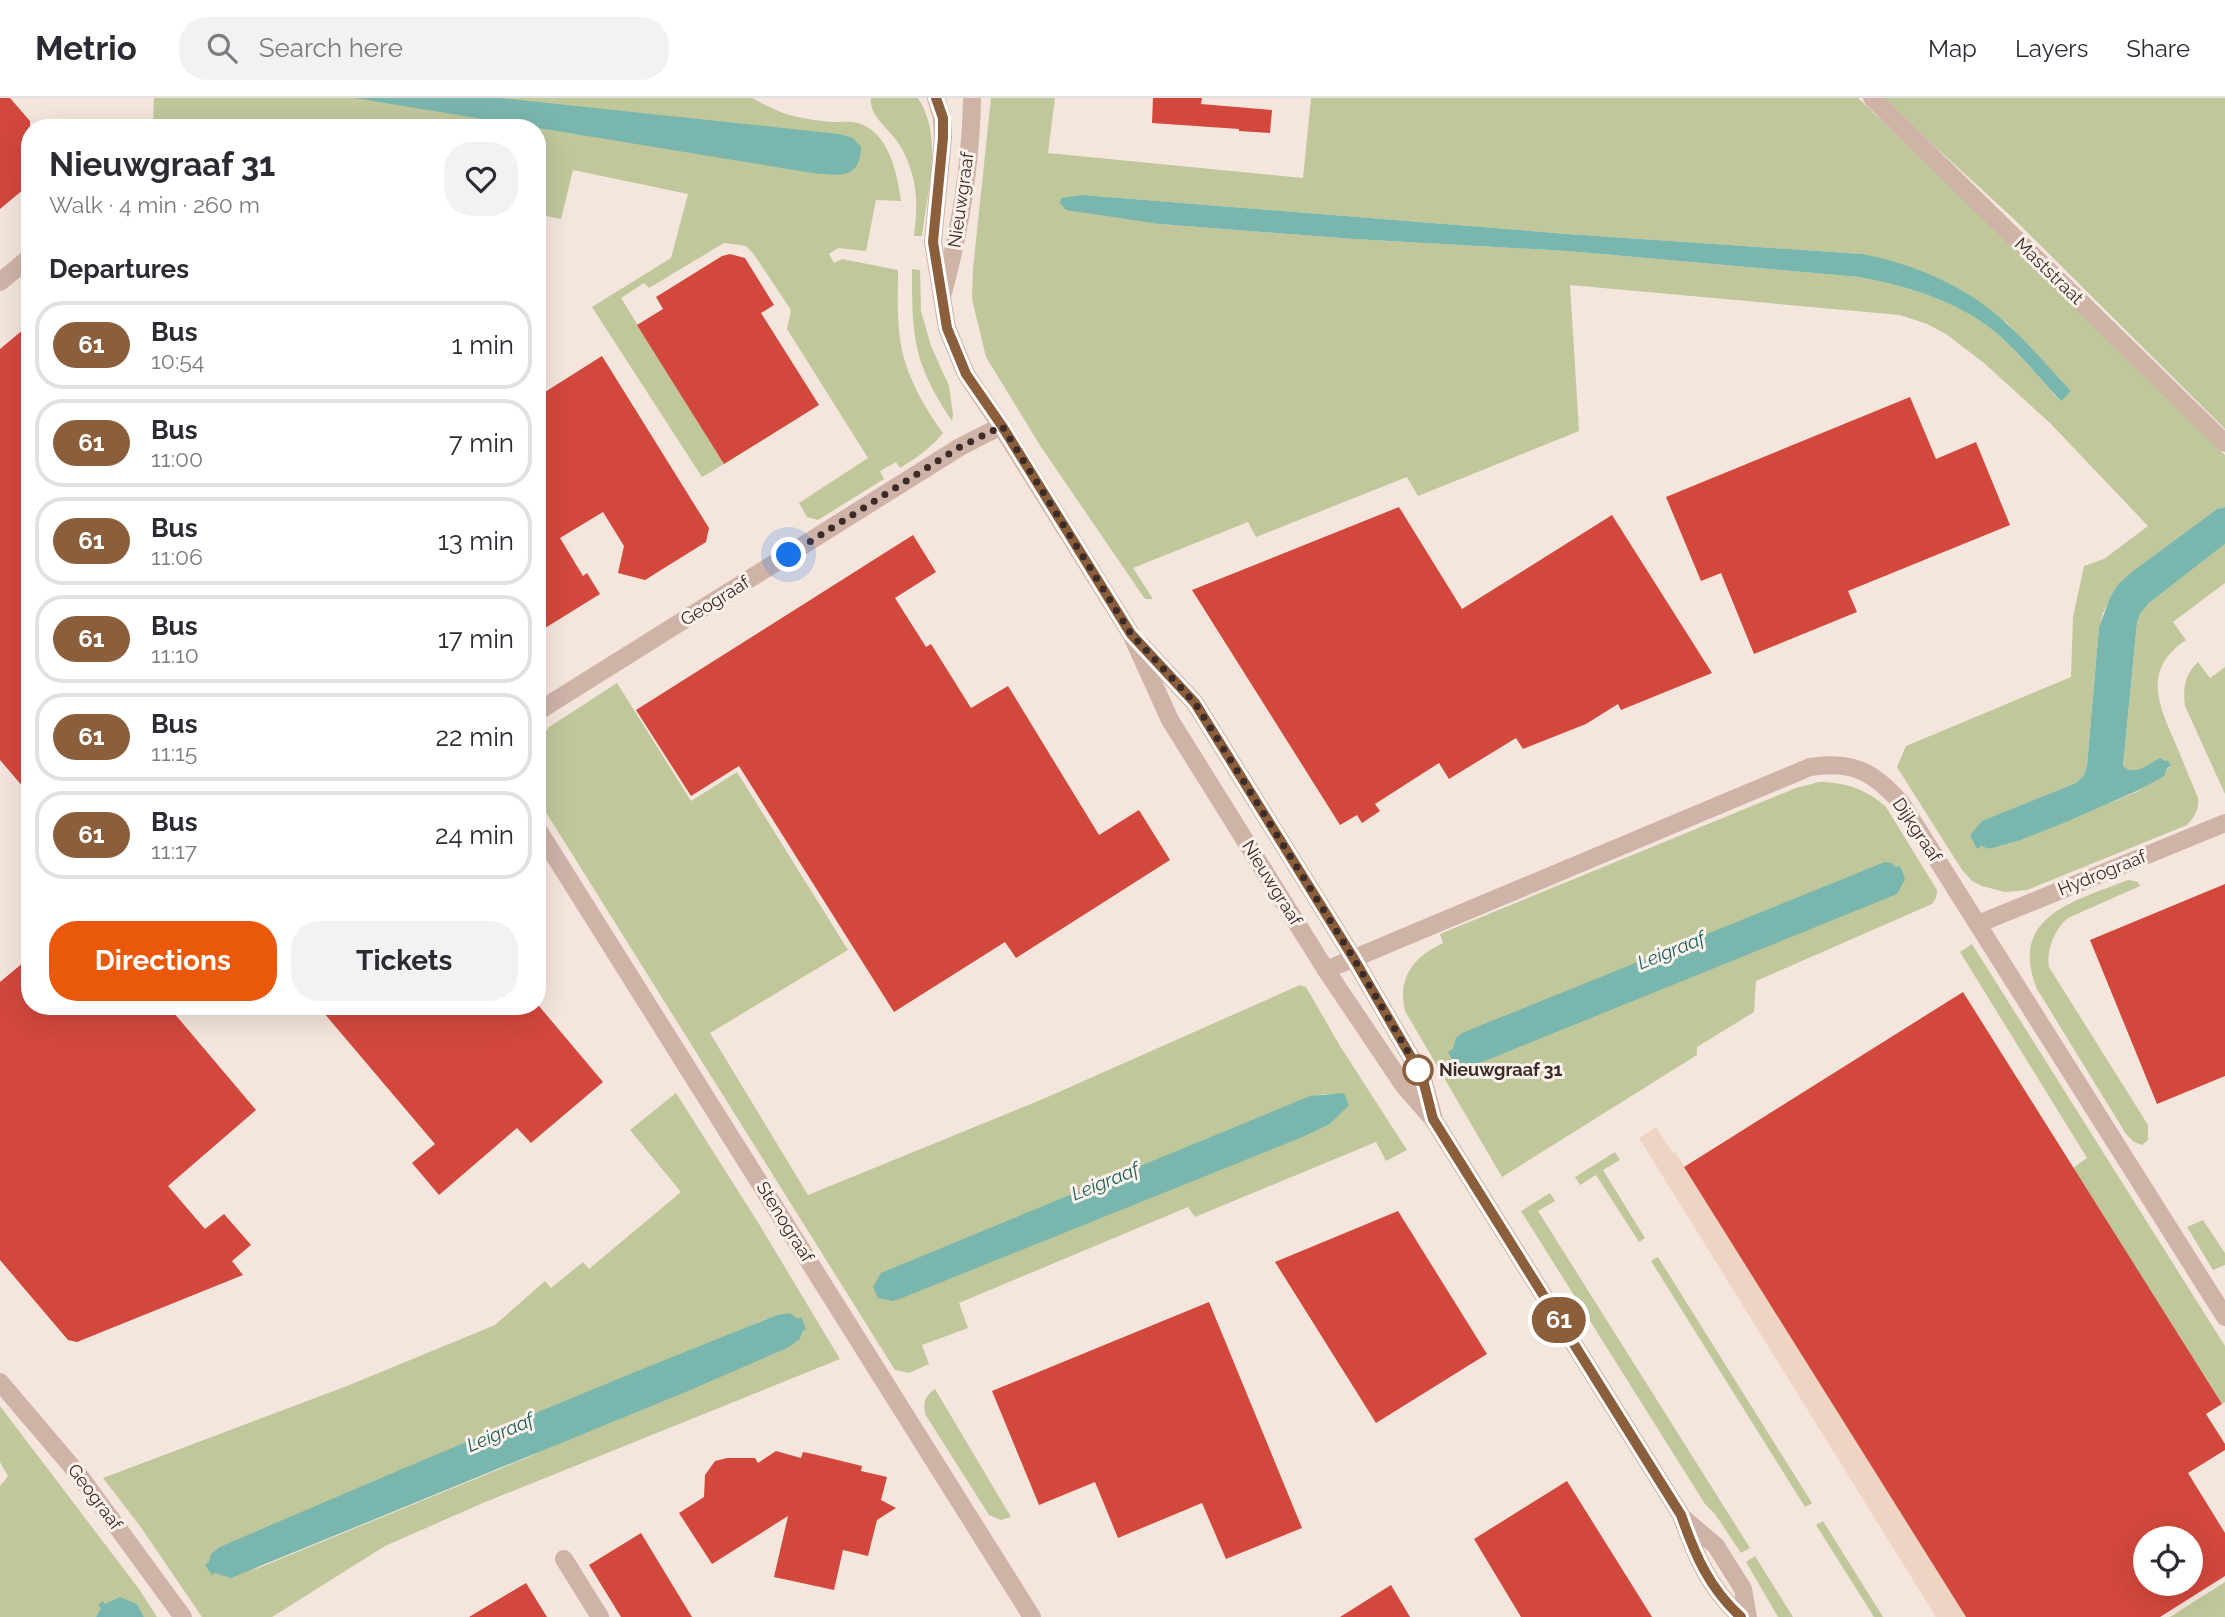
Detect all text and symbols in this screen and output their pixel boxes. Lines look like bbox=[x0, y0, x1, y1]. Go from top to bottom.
search box bbox=[179, 17, 669, 80]
text: Metrio bbox=[35, 29, 137, 68]
icon: search bbox=[203, 29, 241, 67]
text: Search here bbox=[259, 33, 403, 63]
text: Map bbox=[1928, 34, 1977, 63]
text: Layers bbox=[2015, 34, 2088, 63]
text: Share bbox=[2126, 34, 2190, 63]
button: heart bbox=[444, 142, 518, 216]
text: Nieuwgraaf 31 bbox=[49, 145, 275, 184]
street label: Nieuwgraaf bbox=[943, 150, 978, 249]
text: Walk · 4 min · 260 m bbox=[49, 191, 260, 218]
street label: Maststraat bbox=[2011, 233, 2088, 308]
text: Departures bbox=[49, 254, 189, 284]
text: Bus bbox=[151, 317, 198, 347]
text: 61 bbox=[78, 330, 105, 359]
text: 1 min bbox=[452, 330, 514, 360]
text: 10:54 bbox=[151, 347, 204, 374]
text: Bus bbox=[151, 415, 198, 445]
text: 61 bbox=[78, 428, 105, 457]
text: 7 min bbox=[449, 428, 514, 458]
text: 11:00 bbox=[151, 445, 203, 472]
text: Bus bbox=[151, 513, 198, 543]
text: 61 bbox=[78, 526, 105, 555]
text: 13 min bbox=[438, 526, 514, 556]
your location bbox=[771, 537, 806, 572]
text: 11:06 bbox=[151, 543, 203, 570]
street label: Geograaf bbox=[676, 571, 754, 630]
text: Bus bbox=[151, 611, 198, 641]
text: 61 bbox=[78, 624, 105, 653]
text: 17 min bbox=[438, 624, 514, 654]
text: 11:10 bbox=[151, 641, 199, 668]
text: Bus bbox=[151, 709, 198, 739]
text: 61 bbox=[78, 722, 105, 751]
text: 22 min bbox=[436, 722, 514, 752]
text: 11:15 bbox=[151, 739, 197, 766]
street label: Dijkgraaf bbox=[1888, 794, 1947, 867]
text: Bus bbox=[151, 807, 198, 837]
text: 61 bbox=[78, 820, 105, 849]
text: 24 min bbox=[435, 820, 514, 850]
street label: Nieuwgraaf bbox=[1238, 836, 1307, 930]
text: 11:17 bbox=[151, 837, 197, 864]
street label: Hydrograaf bbox=[2055, 845, 2150, 900]
button: Directions bbox=[49, 921, 277, 1001]
button: Tickets bbox=[291, 921, 518, 1001]
water label: Leigraaf bbox=[1634, 925, 1711, 973]
marker: Nieuwgraaf 31 bbox=[1403, 1055, 1433, 1085]
place label: Nieuwgraaf 31 bbox=[1439, 1059, 1563, 1080]
water label: Leigraaf bbox=[1068, 1156, 1145, 1204]
street label: Stenograaf bbox=[752, 1177, 819, 1267]
line badge: 61 bbox=[1528, 1297, 1590, 1343]
text: 61 bbox=[1546, 1305, 1572, 1334]
water label: Leigraaf bbox=[463, 1407, 539, 1456]
street label: Geograaf bbox=[64, 1460, 128, 1535]
map controls bbox=[2133, 1526, 2203, 1596]
button: locate bbox=[2133, 1526, 2203, 1596]

